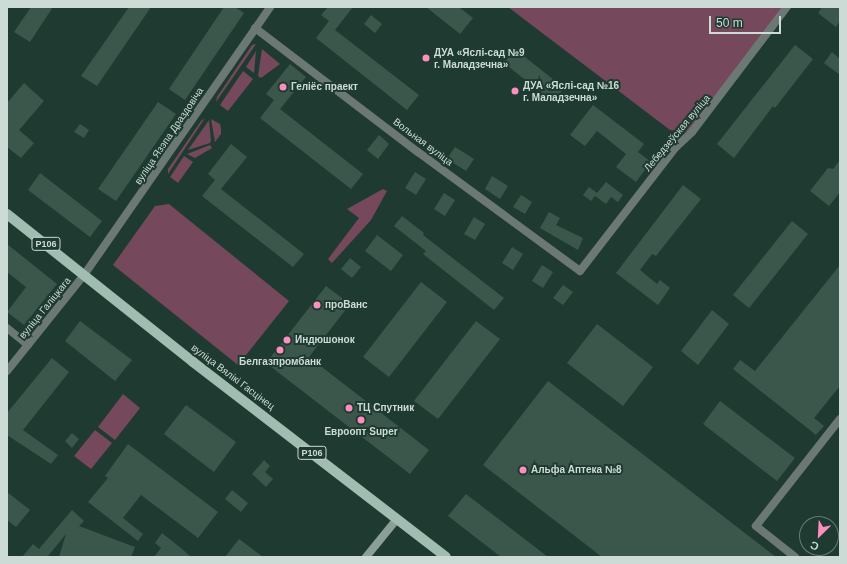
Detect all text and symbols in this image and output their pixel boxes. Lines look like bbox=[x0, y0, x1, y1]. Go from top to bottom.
scale bar bbox=[711, 8, 783, 34]
text: 50 m bbox=[716, 16, 743, 30]
place label: ДУА «Яслі-сад №9 г. Маладзечна» bbox=[434, 46, 525, 70]
marker: ДУА «Яслі-сад №9 г. Маладзечна» bbox=[421, 53, 431, 63]
place label: ДУА «Яслі-сад №16 г. Маладзечна» bbox=[523, 79, 619, 102]
place label: Геліёс праект bbox=[291, 81, 358, 93]
marker: Геліёс праект bbox=[278, 82, 288, 92]
street label: вуліца Язэпа Драздовіча bbox=[132, 85, 206, 187]
marker: ДУА «Яслі-сад №16 г. Маладзечна» bbox=[510, 86, 520, 96]
street label: Лебедзеўская вуліца bbox=[641, 92, 713, 174]
street label: Вольная вуліца bbox=[391, 116, 455, 168]
road number: Р106 bbox=[31, 237, 61, 251]
street label: вуліца Галіцкага bbox=[17, 275, 73, 341]
place label: проВанс bbox=[325, 299, 368, 311]
marker: проВанс bbox=[312, 300, 322, 310]
place label: Индюшонок bbox=[295, 334, 355, 346]
marker: Индюшонок bbox=[282, 335, 292, 345]
street label: вуліца Вялікі Гасцінец bbox=[189, 342, 277, 412]
marker: Белгазпромбанк bbox=[275, 345, 285, 355]
place label: Белгазпромбанк bbox=[239, 356, 321, 368]
place label: ТЦ Спутник bbox=[357, 402, 414, 414]
marker: ТЦ Спутник bbox=[344, 403, 354, 413]
marker: Евроопт Super bbox=[356, 415, 366, 425]
place label: Евроопт Super bbox=[324, 426, 398, 438]
road number: Р106 bbox=[297, 446, 327, 460]
place label: Альфа Аптека №8 bbox=[531, 464, 622, 476]
marker: Альфа Аптека №8 bbox=[518, 465, 528, 475]
north arrow bbox=[799, 516, 839, 556]
text: С bbox=[808, 539, 821, 553]

